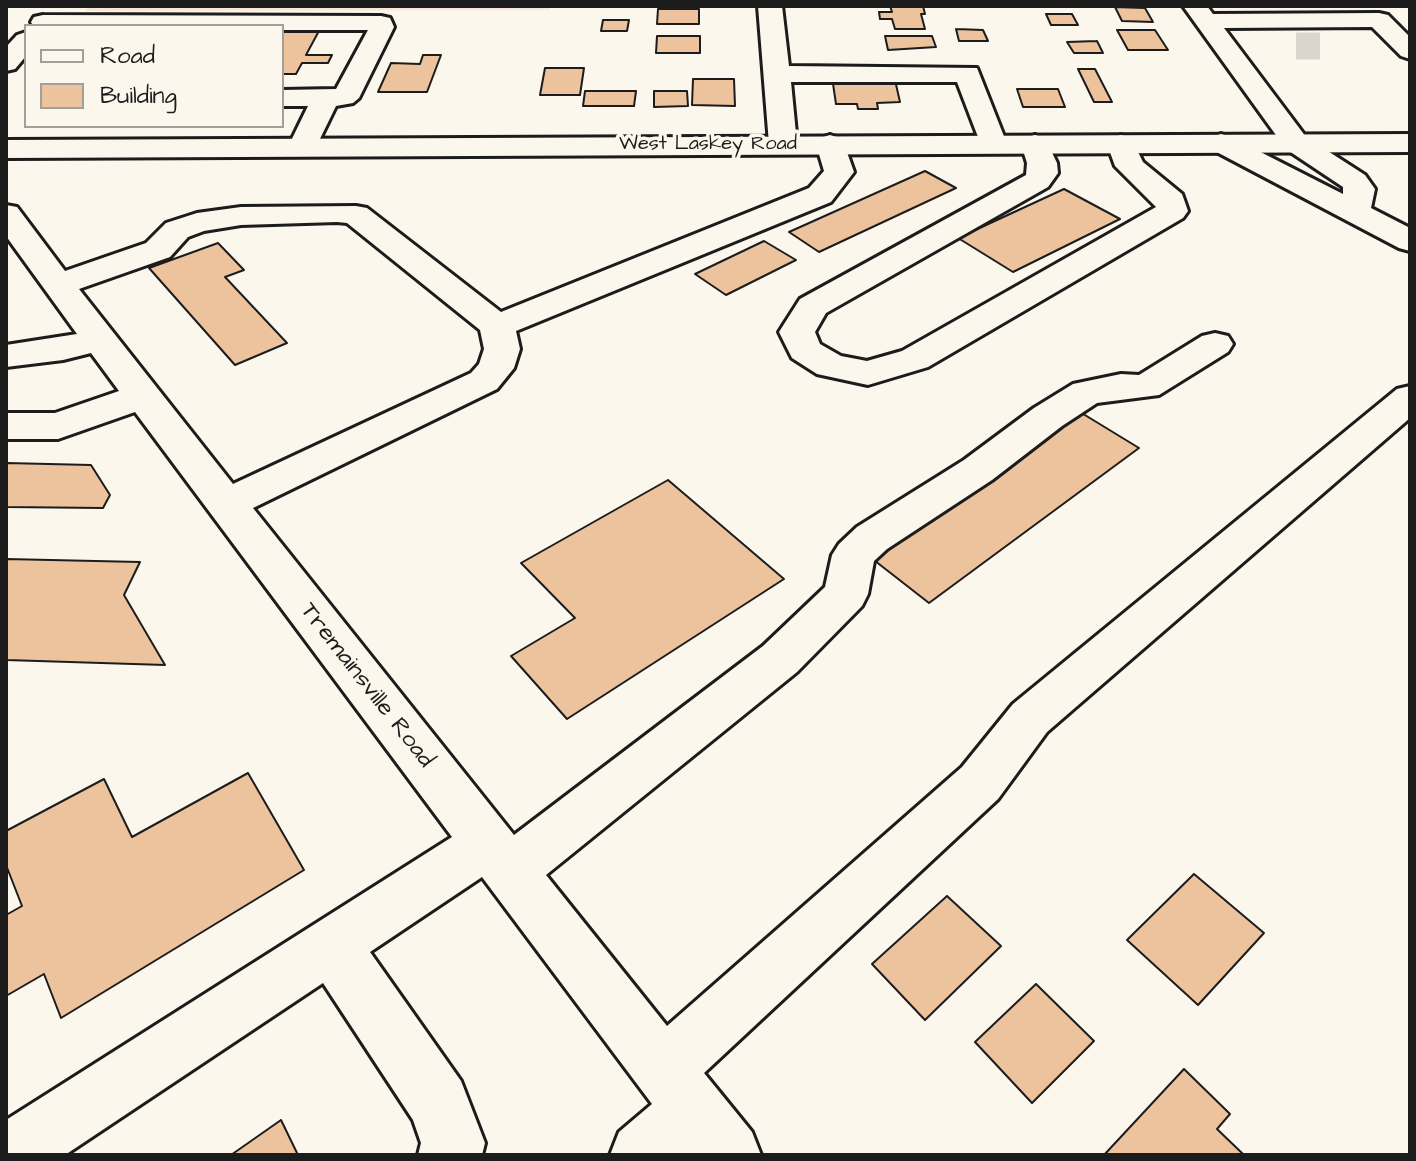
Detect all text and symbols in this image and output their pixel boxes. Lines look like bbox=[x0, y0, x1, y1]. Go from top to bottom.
legend bbox=[24, 24, 284, 128]
text: Road bbox=[100, 39, 155, 73]
text: Building bbox=[100, 79, 177, 113]
street label: West Laskey Road bbox=[619, 133, 797, 157]
street label: Tremainsville Road bbox=[293, 598, 439, 774]

